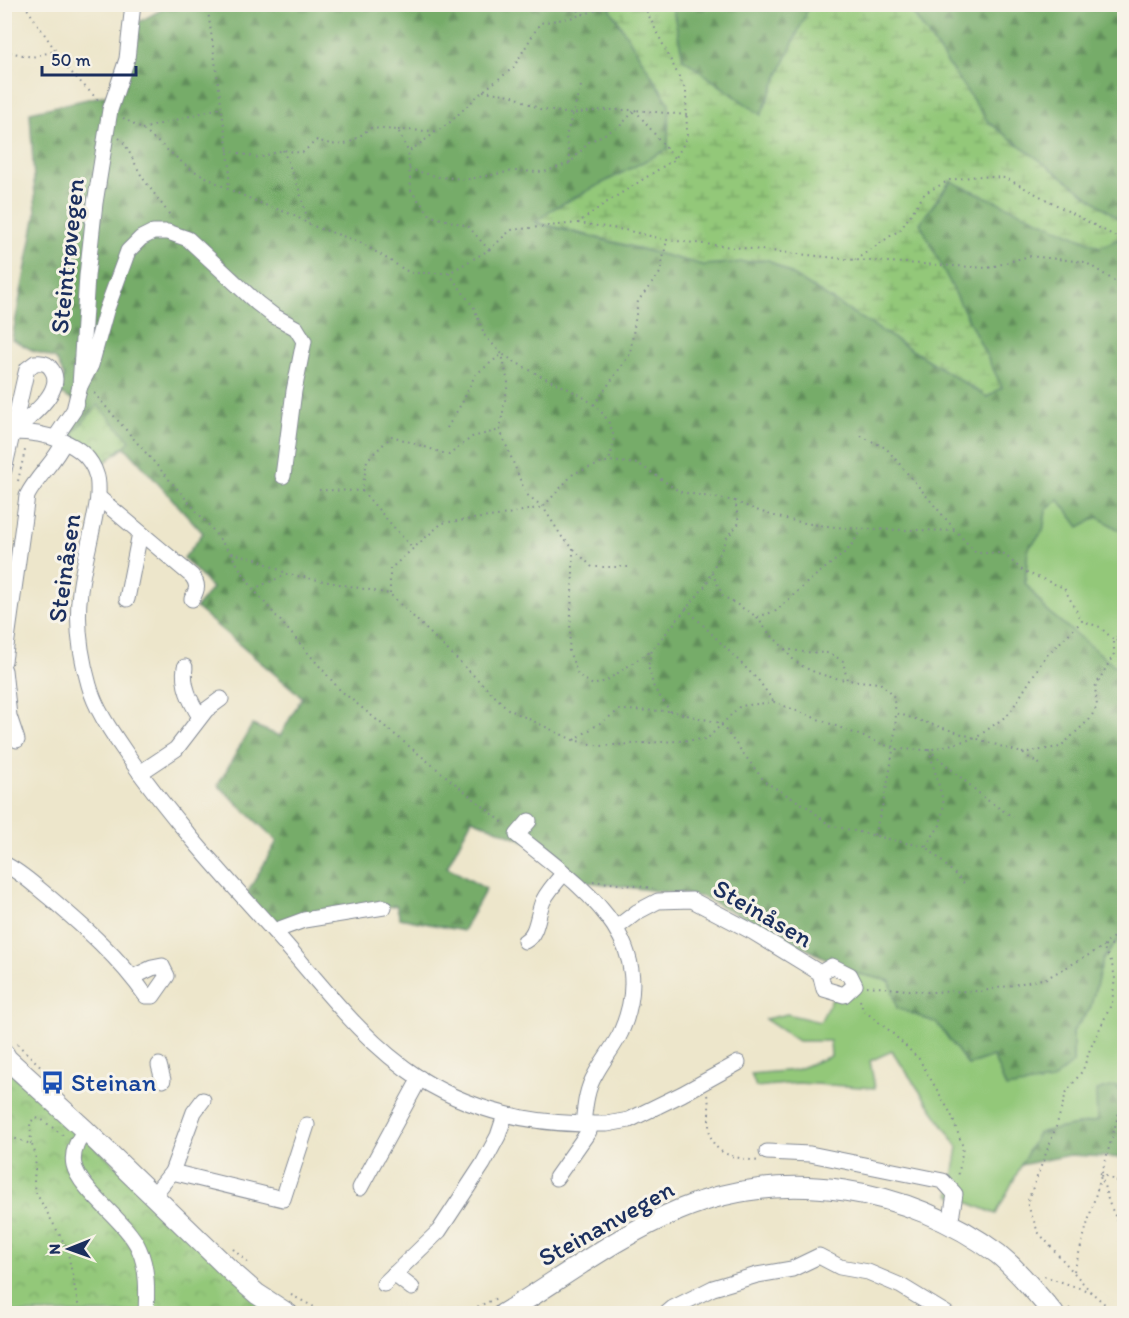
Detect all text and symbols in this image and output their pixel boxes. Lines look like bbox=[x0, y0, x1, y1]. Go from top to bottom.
scale bar bbox=[42, 39, 136, 77]
text: 50 m bbox=[51, 49, 91, 71]
street label: Steintrøvegen bbox=[43, 177, 91, 335]
street label: Steinåsen bbox=[41, 511, 88, 625]
street label: Steinåsen bbox=[707, 872, 819, 954]
place label: Steinan bbox=[71, 1066, 157, 1098]
bus stop icon: Steinan bbox=[40, 1069, 66, 1095]
street label: Steinanvegen bbox=[533, 1172, 680, 1273]
north arrow bbox=[39, 1219, 99, 1279]
text: N bbox=[45, 1244, 64, 1255]

